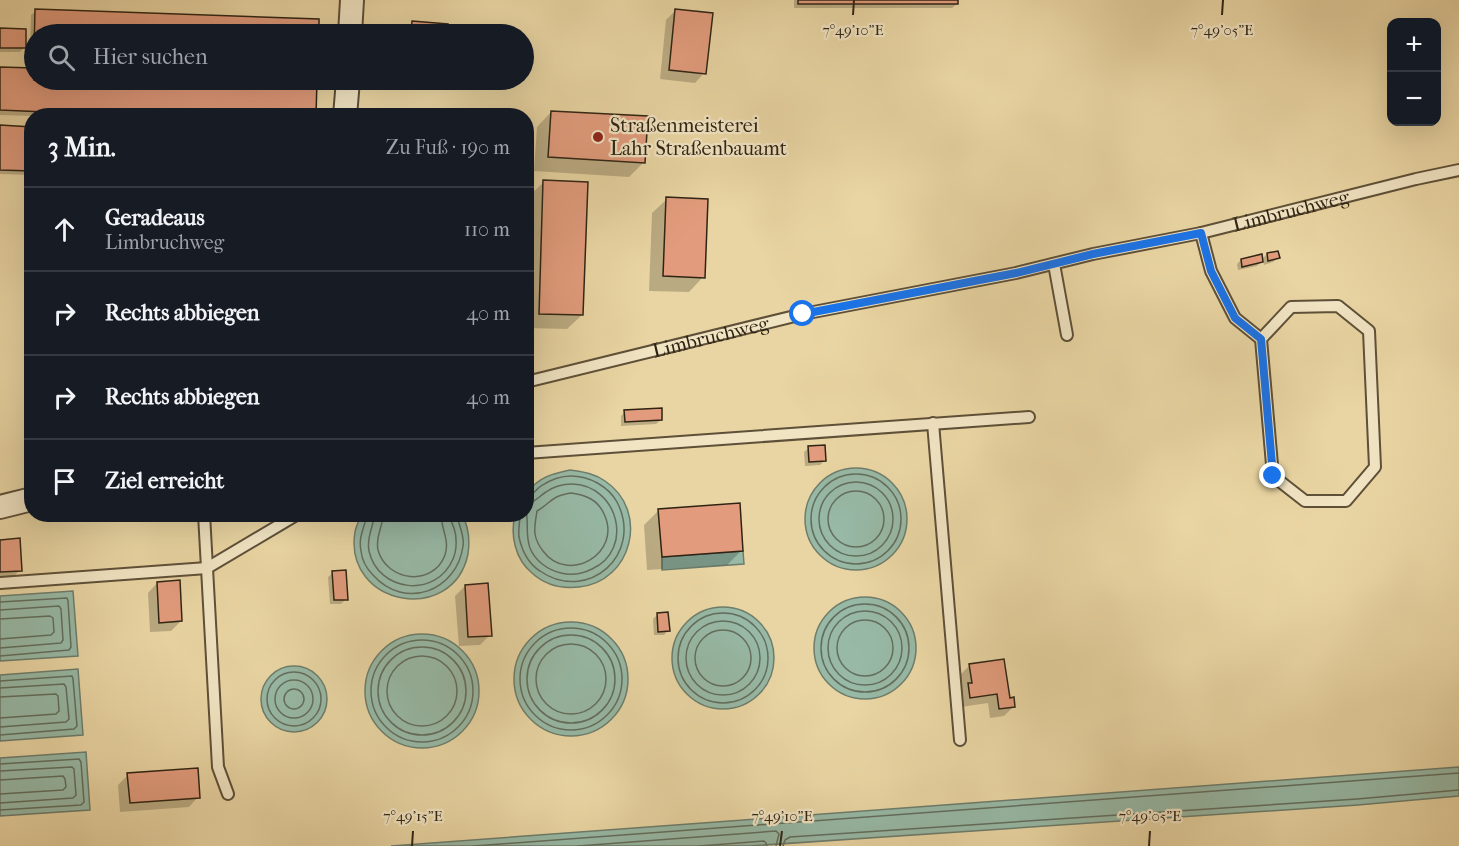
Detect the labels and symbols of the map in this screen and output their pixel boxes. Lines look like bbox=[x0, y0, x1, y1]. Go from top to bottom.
text: 7°49'10"E bbox=[822, 21, 884, 39]
text: 7°49'05"E bbox=[1191, 21, 1253, 39]
place label: Straßenmeisterei Lahr Straßenbauamt bbox=[610, 114, 787, 160]
marker: Straßenmeisterei Lahr Straßenbauamt bbox=[591, 130, 605, 144]
street label: Limbruchweg bbox=[1230, 185, 1352, 236]
route start bbox=[789, 300, 815, 326]
street label: Limbruchweg bbox=[650, 311, 772, 362]
route end bbox=[1259, 462, 1285, 488]
text: 7°49'15"E bbox=[383, 807, 443, 825]
text: 7°49'10"E bbox=[751, 807, 813, 825]
text: 7°49'05"E bbox=[1119, 807, 1181, 825]

